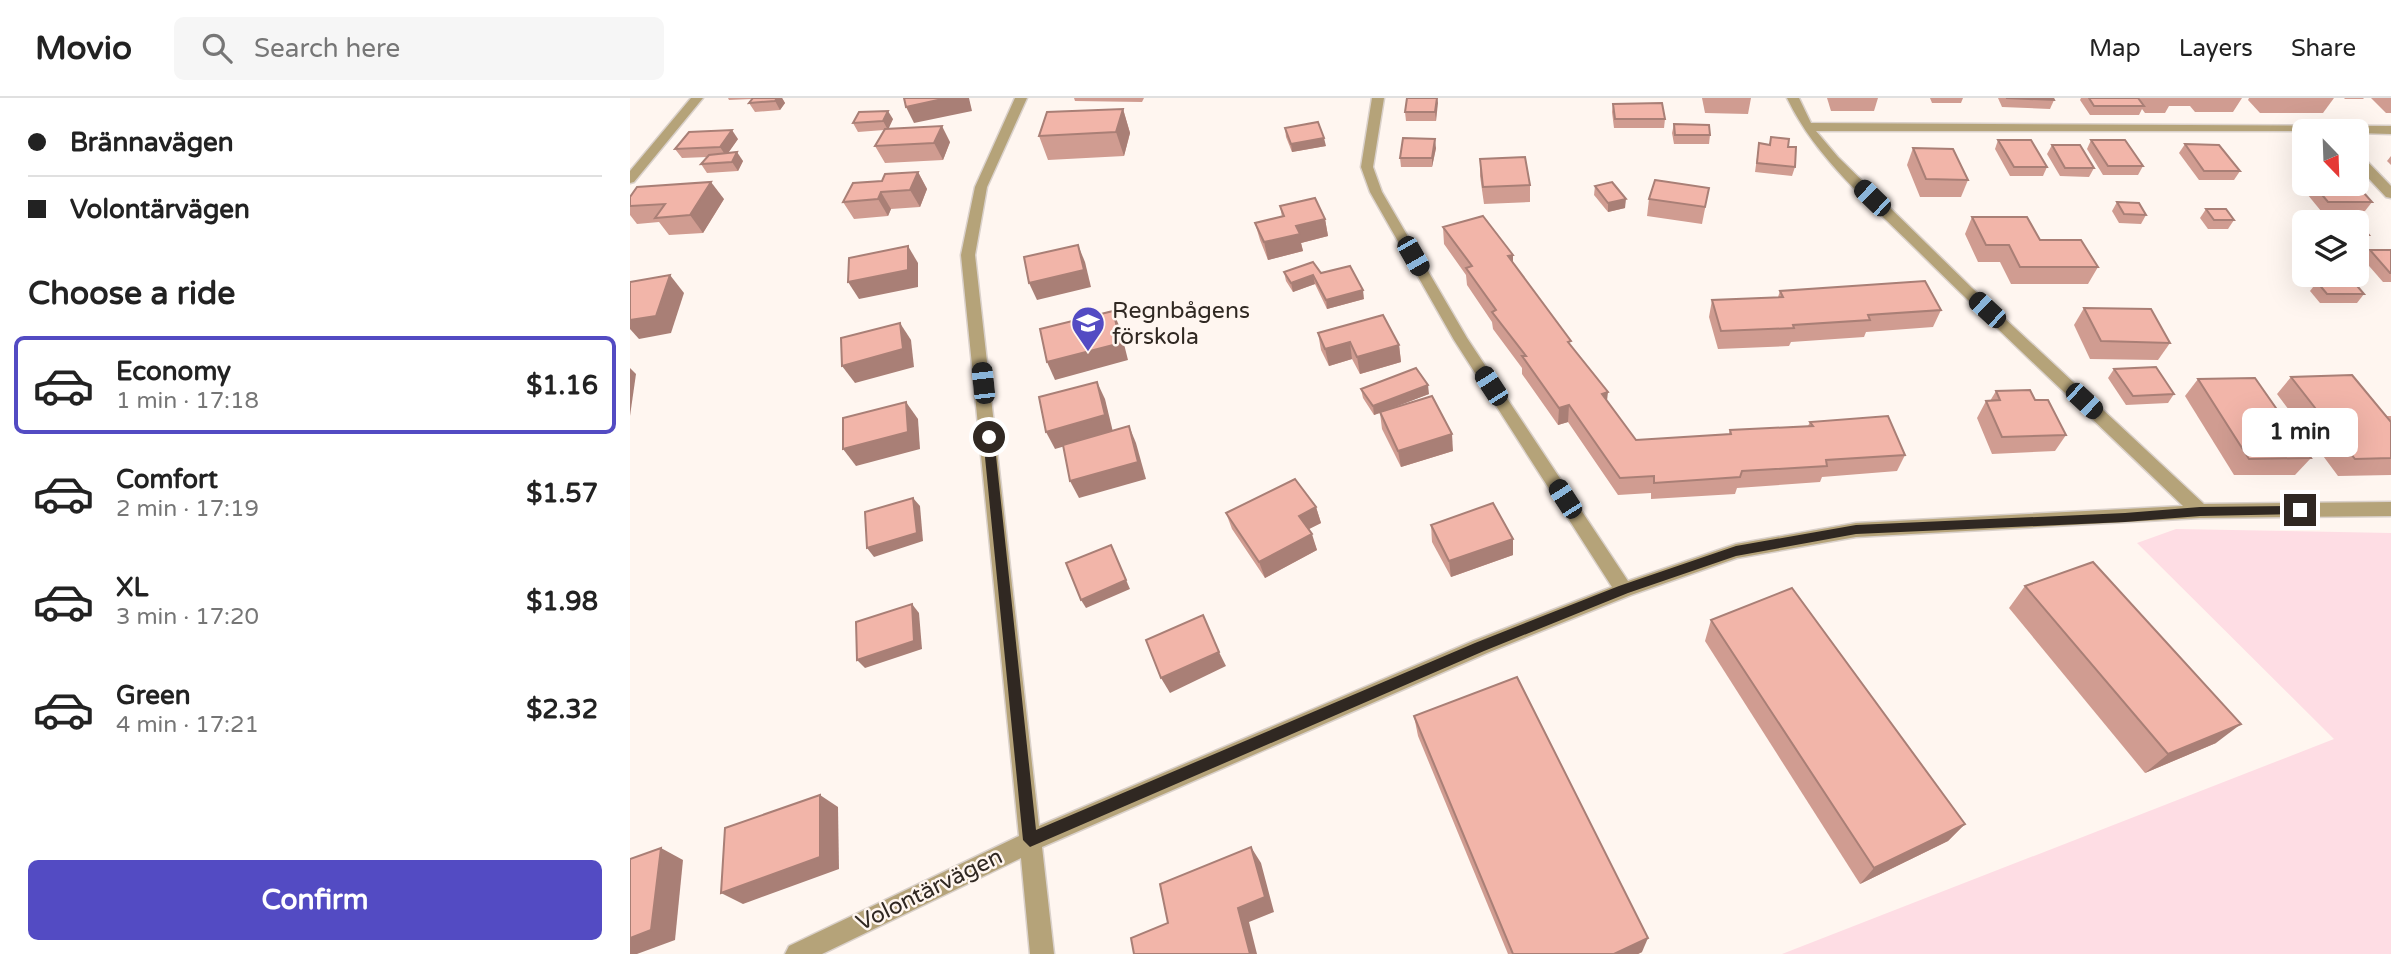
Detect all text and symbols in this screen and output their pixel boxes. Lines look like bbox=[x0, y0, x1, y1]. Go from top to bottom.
search box bbox=[174, 17, 664, 80]
text: Movio bbox=[35, 29, 132, 68]
icon: search bbox=[198, 29, 236, 67]
text: Search here bbox=[254, 33, 400, 64]
text: Map bbox=[2089, 34, 2141, 63]
text: Layers bbox=[2179, 34, 2253, 63]
text: Share bbox=[2291, 34, 2356, 63]
north arrow bbox=[2292, 119, 2370, 196]
map controls bbox=[2292, 119, 2369, 287]
text: Brännavägen bbox=[70, 127, 234, 158]
car bbox=[1850, 176, 1895, 220]
text: Volontärvägen bbox=[70, 194, 250, 225]
button: layers bbox=[2292, 210, 2369, 287]
car bbox=[1394, 233, 1433, 279]
text: Choose a ride bbox=[28, 275, 235, 313]
car bbox=[1965, 288, 2010, 332]
place label: Regnbågens förskola bbox=[1112, 297, 1250, 351]
school or university icon: Regnbågens förskola bbox=[1069, 304, 1107, 353]
icon: car bbox=[32, 354, 95, 417]
text: Economy bbox=[116, 356, 231, 387]
car bbox=[971, 361, 996, 405]
car bbox=[1471, 363, 1512, 409]
text: $1.16 bbox=[526, 370, 598, 401]
car bbox=[2062, 379, 2107, 423]
text: 1 min · 17:18 bbox=[116, 387, 259, 415]
callout: 1 min bbox=[2242, 408, 2358, 458]
text: 1 min bbox=[2269, 418, 2331, 446]
route start bbox=[973, 421, 1005, 453]
icon: car bbox=[32, 462, 95, 525]
text: Comfort bbox=[116, 464, 218, 495]
car bbox=[1545, 476, 1586, 522]
text: $1.57 bbox=[526, 478, 598, 509]
route end bbox=[2284, 494, 2316, 526]
text: 2 min · 17:19 bbox=[116, 495, 259, 523]
icon: car bbox=[32, 570, 95, 633]
text: XL bbox=[116, 572, 148, 603]
text: $1.98 bbox=[526, 586, 598, 617]
text: 3 min · 17:20 bbox=[116, 603, 259, 631]
icon: car bbox=[32, 678, 95, 741]
text: Green bbox=[116, 680, 191, 711]
text: $2.32 bbox=[526, 694, 598, 725]
text: 4 min · 17:21 bbox=[116, 711, 259, 739]
street label: Volontärvägen bbox=[852, 842, 1007, 937]
button: Confirm bbox=[28, 860, 602, 940]

